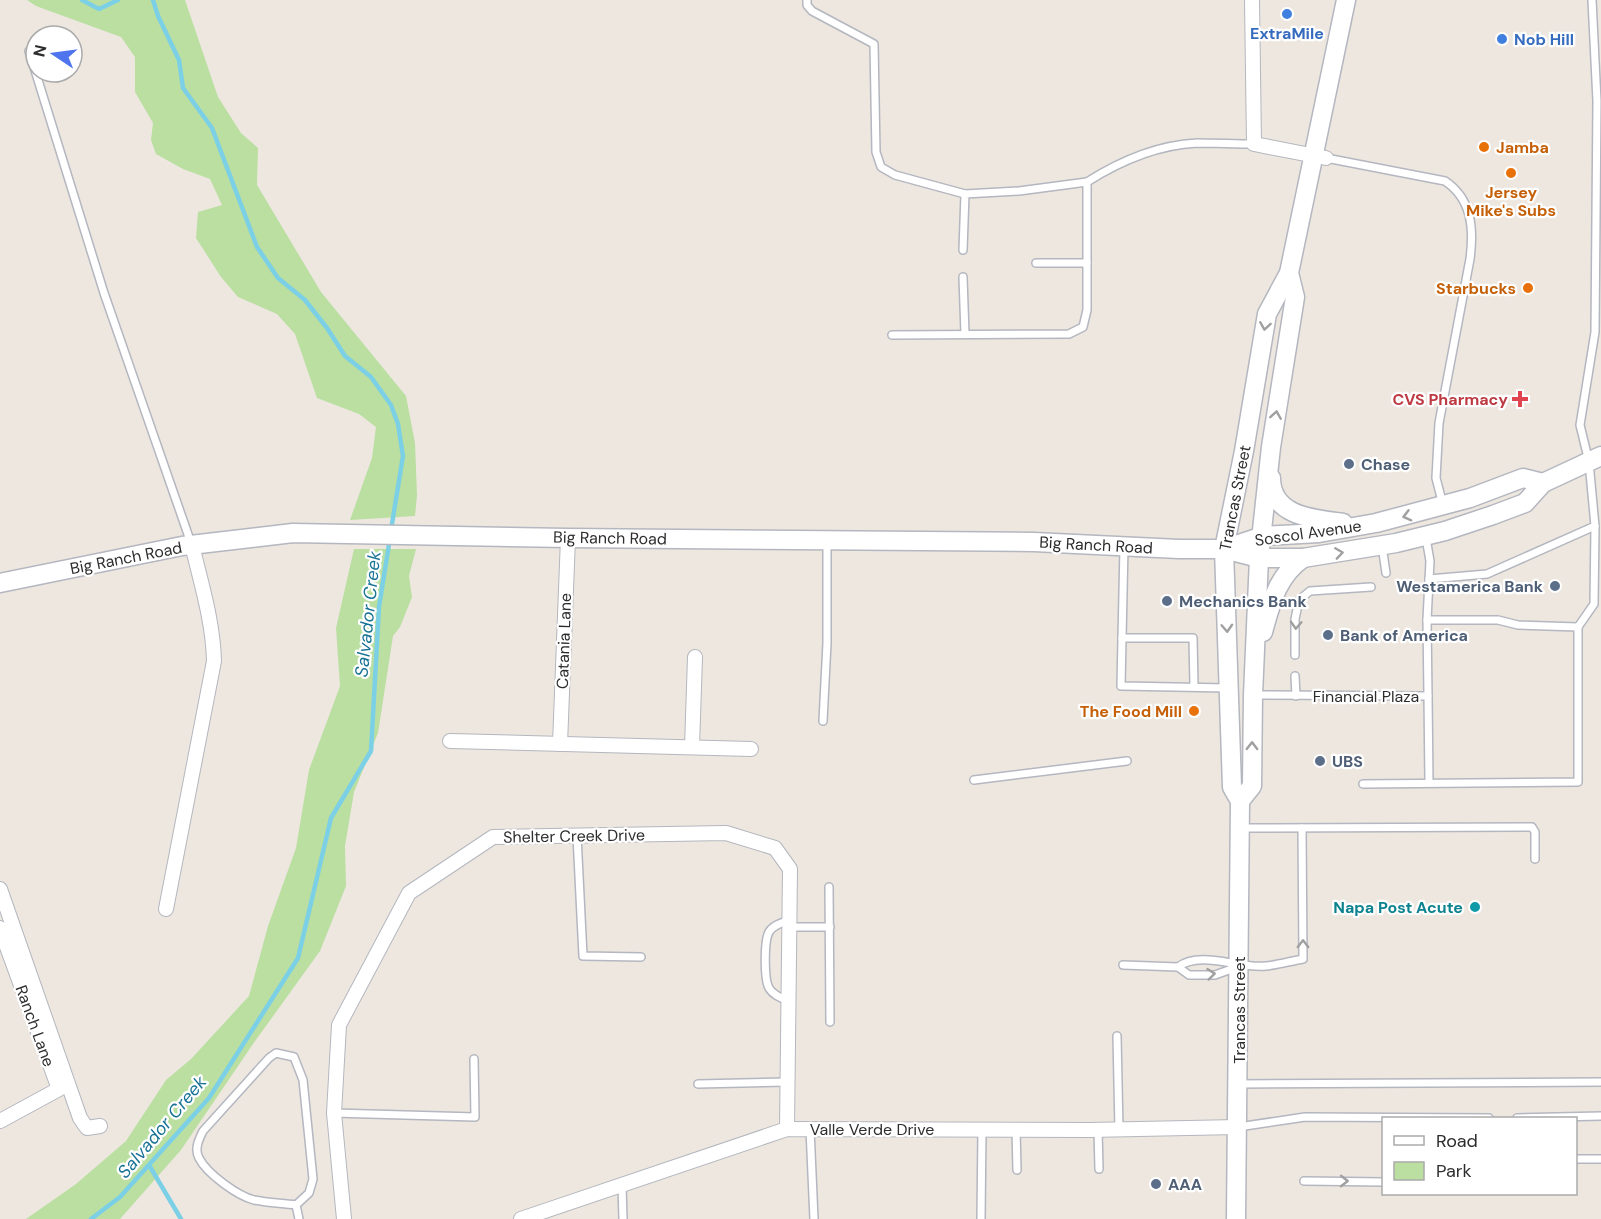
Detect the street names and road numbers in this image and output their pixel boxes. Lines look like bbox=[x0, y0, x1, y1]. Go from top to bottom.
street label: Trancas Street bbox=[1214, 443, 1256, 553]
street label: Soscol Avenue bbox=[1253, 515, 1363, 551]
street label: Big Ranch Road bbox=[553, 527, 667, 549]
street label: Big Ranch Road bbox=[1039, 532, 1153, 558]
street label: Big Ranch Road bbox=[68, 537, 184, 579]
street label: Catania Lane bbox=[552, 592, 576, 690]
street label: Financial Plaza bbox=[1313, 686, 1419, 707]
street label: Shelter Creek Drive bbox=[503, 824, 645, 848]
street label: Trancas Street bbox=[1229, 956, 1250, 1064]
street label: Ranch Lane bbox=[11, 982, 59, 1070]
street label: Valle Verde Drive bbox=[810, 1119, 934, 1140]

